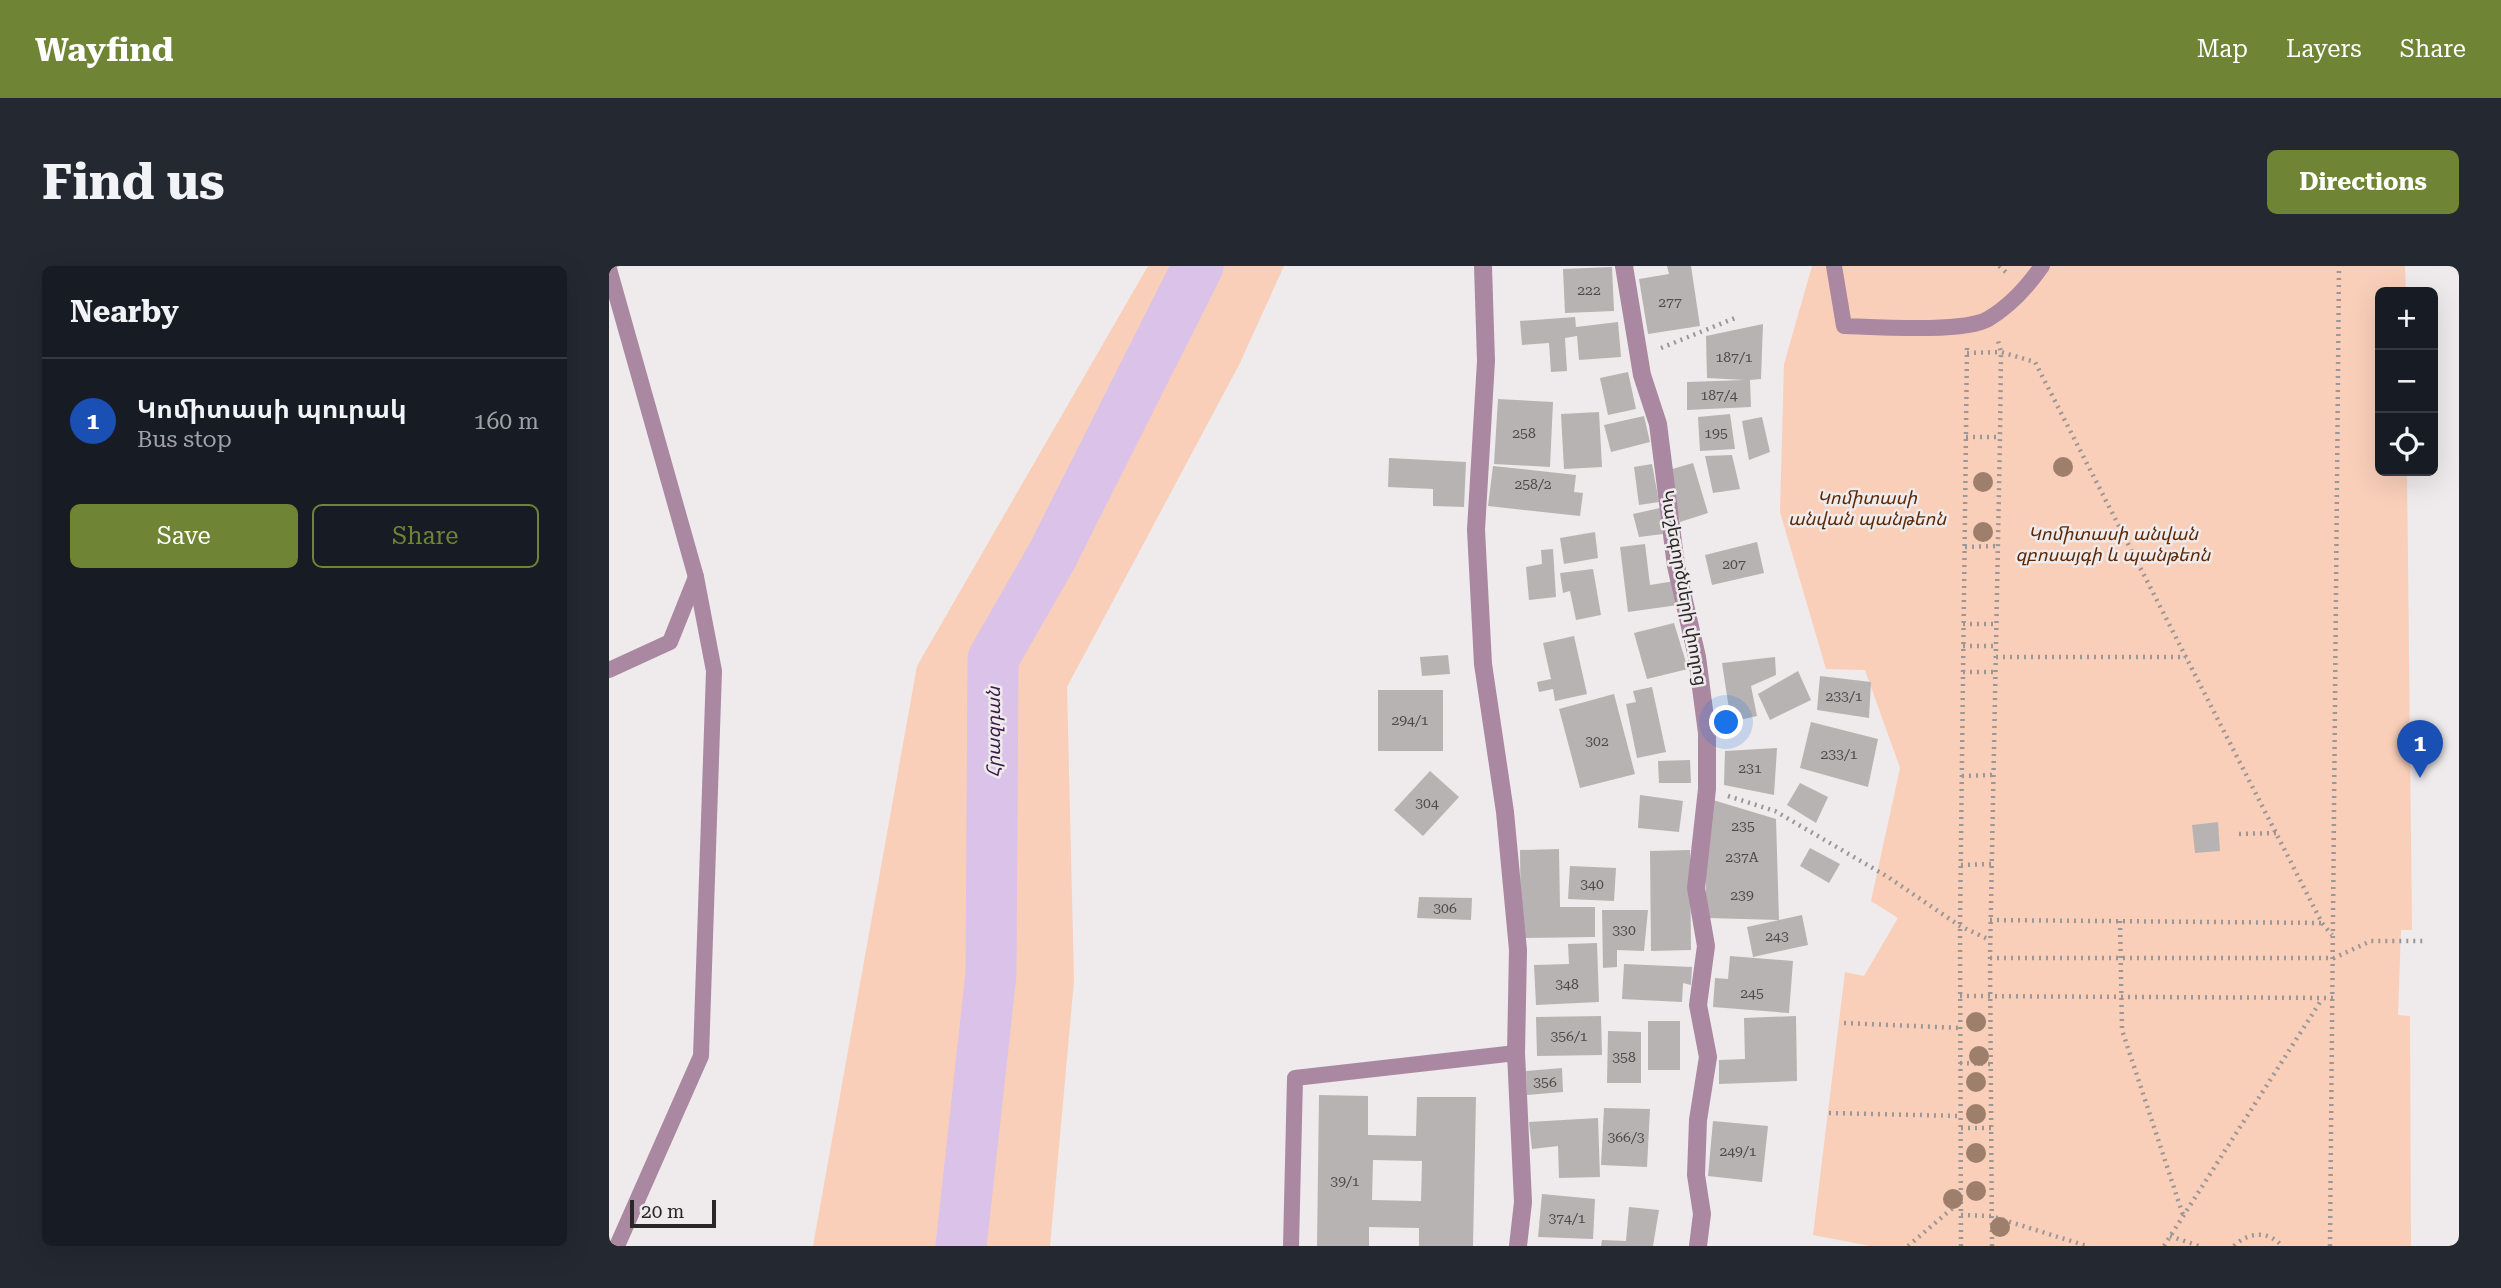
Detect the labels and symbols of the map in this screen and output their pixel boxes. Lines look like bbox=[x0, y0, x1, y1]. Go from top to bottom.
house number: 222 bbox=[1577, 282, 1601, 298]
house number: 277 bbox=[1658, 294, 1682, 310]
house number: 187/1 bbox=[1715, 349, 1753, 365]
house number: 187/4 bbox=[1700, 387, 1738, 403]
house number: 258 bbox=[1512, 425, 1536, 441]
house number: 195 bbox=[1704, 425, 1728, 441]
house number: 258/2 bbox=[1514, 476, 1552, 492]
park label: Կոմիտասի անվան պանթեոն bbox=[1788, 487, 1947, 530]
street label: Կաշեգործների փողոց bbox=[1657, 489, 1712, 687]
park label: Կոմիտասի անվան զբոսայգի և պանթեոն bbox=[2016, 523, 2212, 566]
house number: 207 bbox=[1722, 556, 1746, 572]
water label: Հրազդան bbox=[982, 685, 1005, 777]
house number: 233/1 bbox=[1825, 688, 1863, 704]
your location bbox=[1709, 705, 1743, 739]
house number: 294/1 bbox=[1391, 712, 1429, 728]
pin: 1 bbox=[2397, 720, 2443, 778]
house number: 302 bbox=[1585, 733, 1609, 749]
house number: 233/1 bbox=[1820, 746, 1858, 762]
house number: 231 bbox=[1738, 760, 1762, 776]
house number: 304 bbox=[1415, 795, 1439, 811]
house number: 235 bbox=[1731, 818, 1755, 834]
house number: 237A bbox=[1725, 849, 1759, 865]
house number: 340 bbox=[1580, 876, 1604, 892]
house number: 239 bbox=[1730, 887, 1754, 903]
house number: 306 bbox=[1433, 900, 1457, 916]
house number: 330 bbox=[1612, 922, 1636, 938]
house number: 243 bbox=[1765, 928, 1789, 944]
house number: 348 bbox=[1555, 976, 1579, 992]
house number: 245 bbox=[1740, 985, 1764, 1001]
house number: 356/1 bbox=[1550, 1028, 1588, 1044]
house number: 358 bbox=[1612, 1049, 1636, 1065]
house number: 356 bbox=[1533, 1074, 1557, 1090]
house number: 366/3 bbox=[1607, 1129, 1645, 1145]
house number: 249/1 bbox=[1719, 1143, 1757, 1159]
house number: 39/1 bbox=[1330, 1173, 1360, 1189]
scale bar bbox=[630, 1197, 716, 1229]
house number: 374/1 bbox=[1548, 1210, 1586, 1226]

